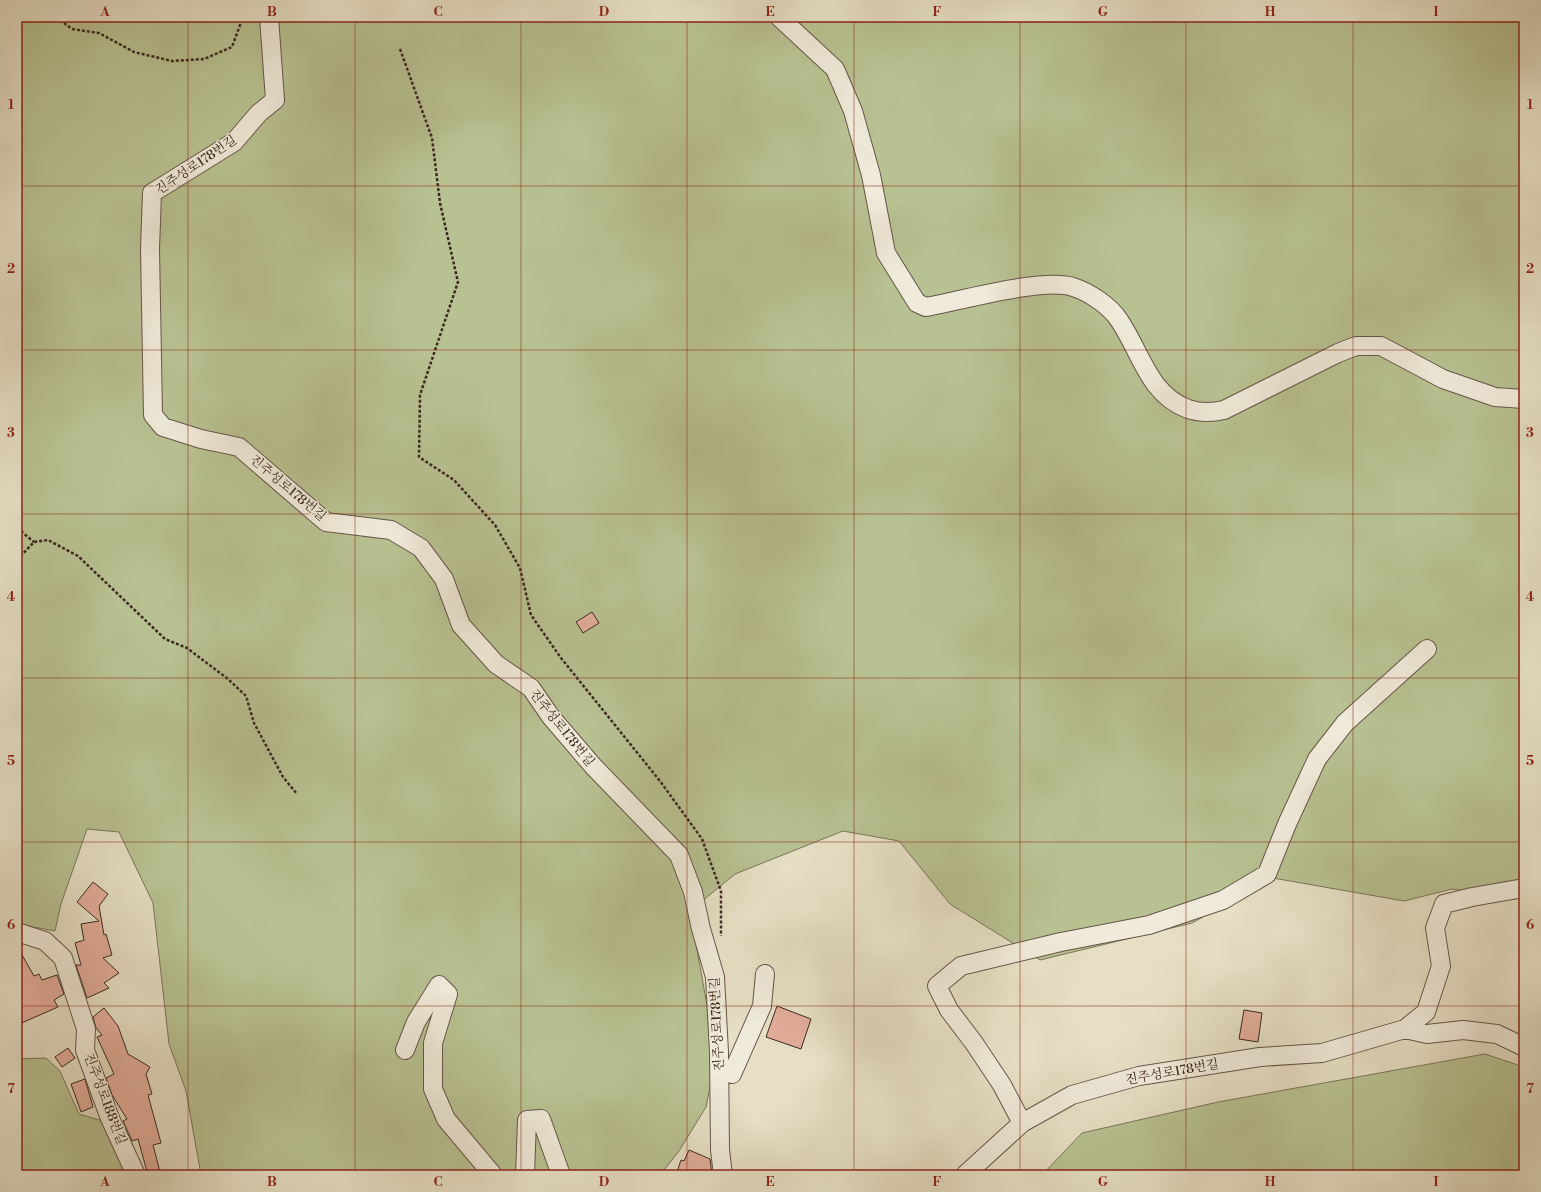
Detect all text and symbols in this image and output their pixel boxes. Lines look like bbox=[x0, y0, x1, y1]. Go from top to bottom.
text: A bbox=[99, 4, 110, 20]
text: B bbox=[267, 4, 277, 20]
text: C bbox=[433, 4, 443, 20]
text: D bbox=[599, 4, 609, 20]
text: E bbox=[765, 4, 775, 20]
text: F bbox=[932, 4, 942, 20]
text: G bbox=[1098, 4, 1109, 20]
text: H bbox=[1265, 4, 1276, 20]
text: I bbox=[1433, 4, 1439, 20]
text: 1 bbox=[8, 97, 15, 113]
text: 1 bbox=[1527, 97, 1534, 113]
street label: 진주성로178번길 bbox=[152, 132, 240, 198]
text: 2 bbox=[7, 261, 15, 277]
text: 2 bbox=[1526, 261, 1534, 277]
text: 3 bbox=[7, 425, 15, 441]
text: 3 bbox=[1526, 425, 1534, 441]
street label: 진주성로178번길 bbox=[247, 451, 329, 525]
text: 4 bbox=[7, 589, 16, 605]
text: 4 bbox=[1526, 589, 1535, 605]
street label: 진주성로178번길 bbox=[526, 686, 598, 770]
text: 5 bbox=[7, 753, 15, 769]
text: 5 bbox=[1526, 753, 1534, 769]
text: 6 bbox=[7, 917, 15, 933]
text: 6 bbox=[1526, 917, 1534, 933]
street label: 진주성로178번길 bbox=[707, 976, 727, 1072]
street label: 진주성로188번길 bbox=[80, 1051, 130, 1147]
street label: 진주성로178번길 bbox=[1124, 1056, 1220, 1088]
text: 7 bbox=[7, 1081, 15, 1097]
text: 7 bbox=[1526, 1081, 1534, 1097]
text: A bbox=[99, 1174, 110, 1190]
text: B bbox=[267, 1174, 277, 1190]
text: C bbox=[433, 1174, 443, 1190]
text: D bbox=[599, 1174, 609, 1190]
text: E bbox=[765, 1174, 775, 1190]
text: F bbox=[932, 1174, 942, 1190]
text: G bbox=[1098, 1174, 1109, 1190]
text: H bbox=[1265, 1174, 1276, 1190]
text: I bbox=[1433, 1174, 1439, 1190]

